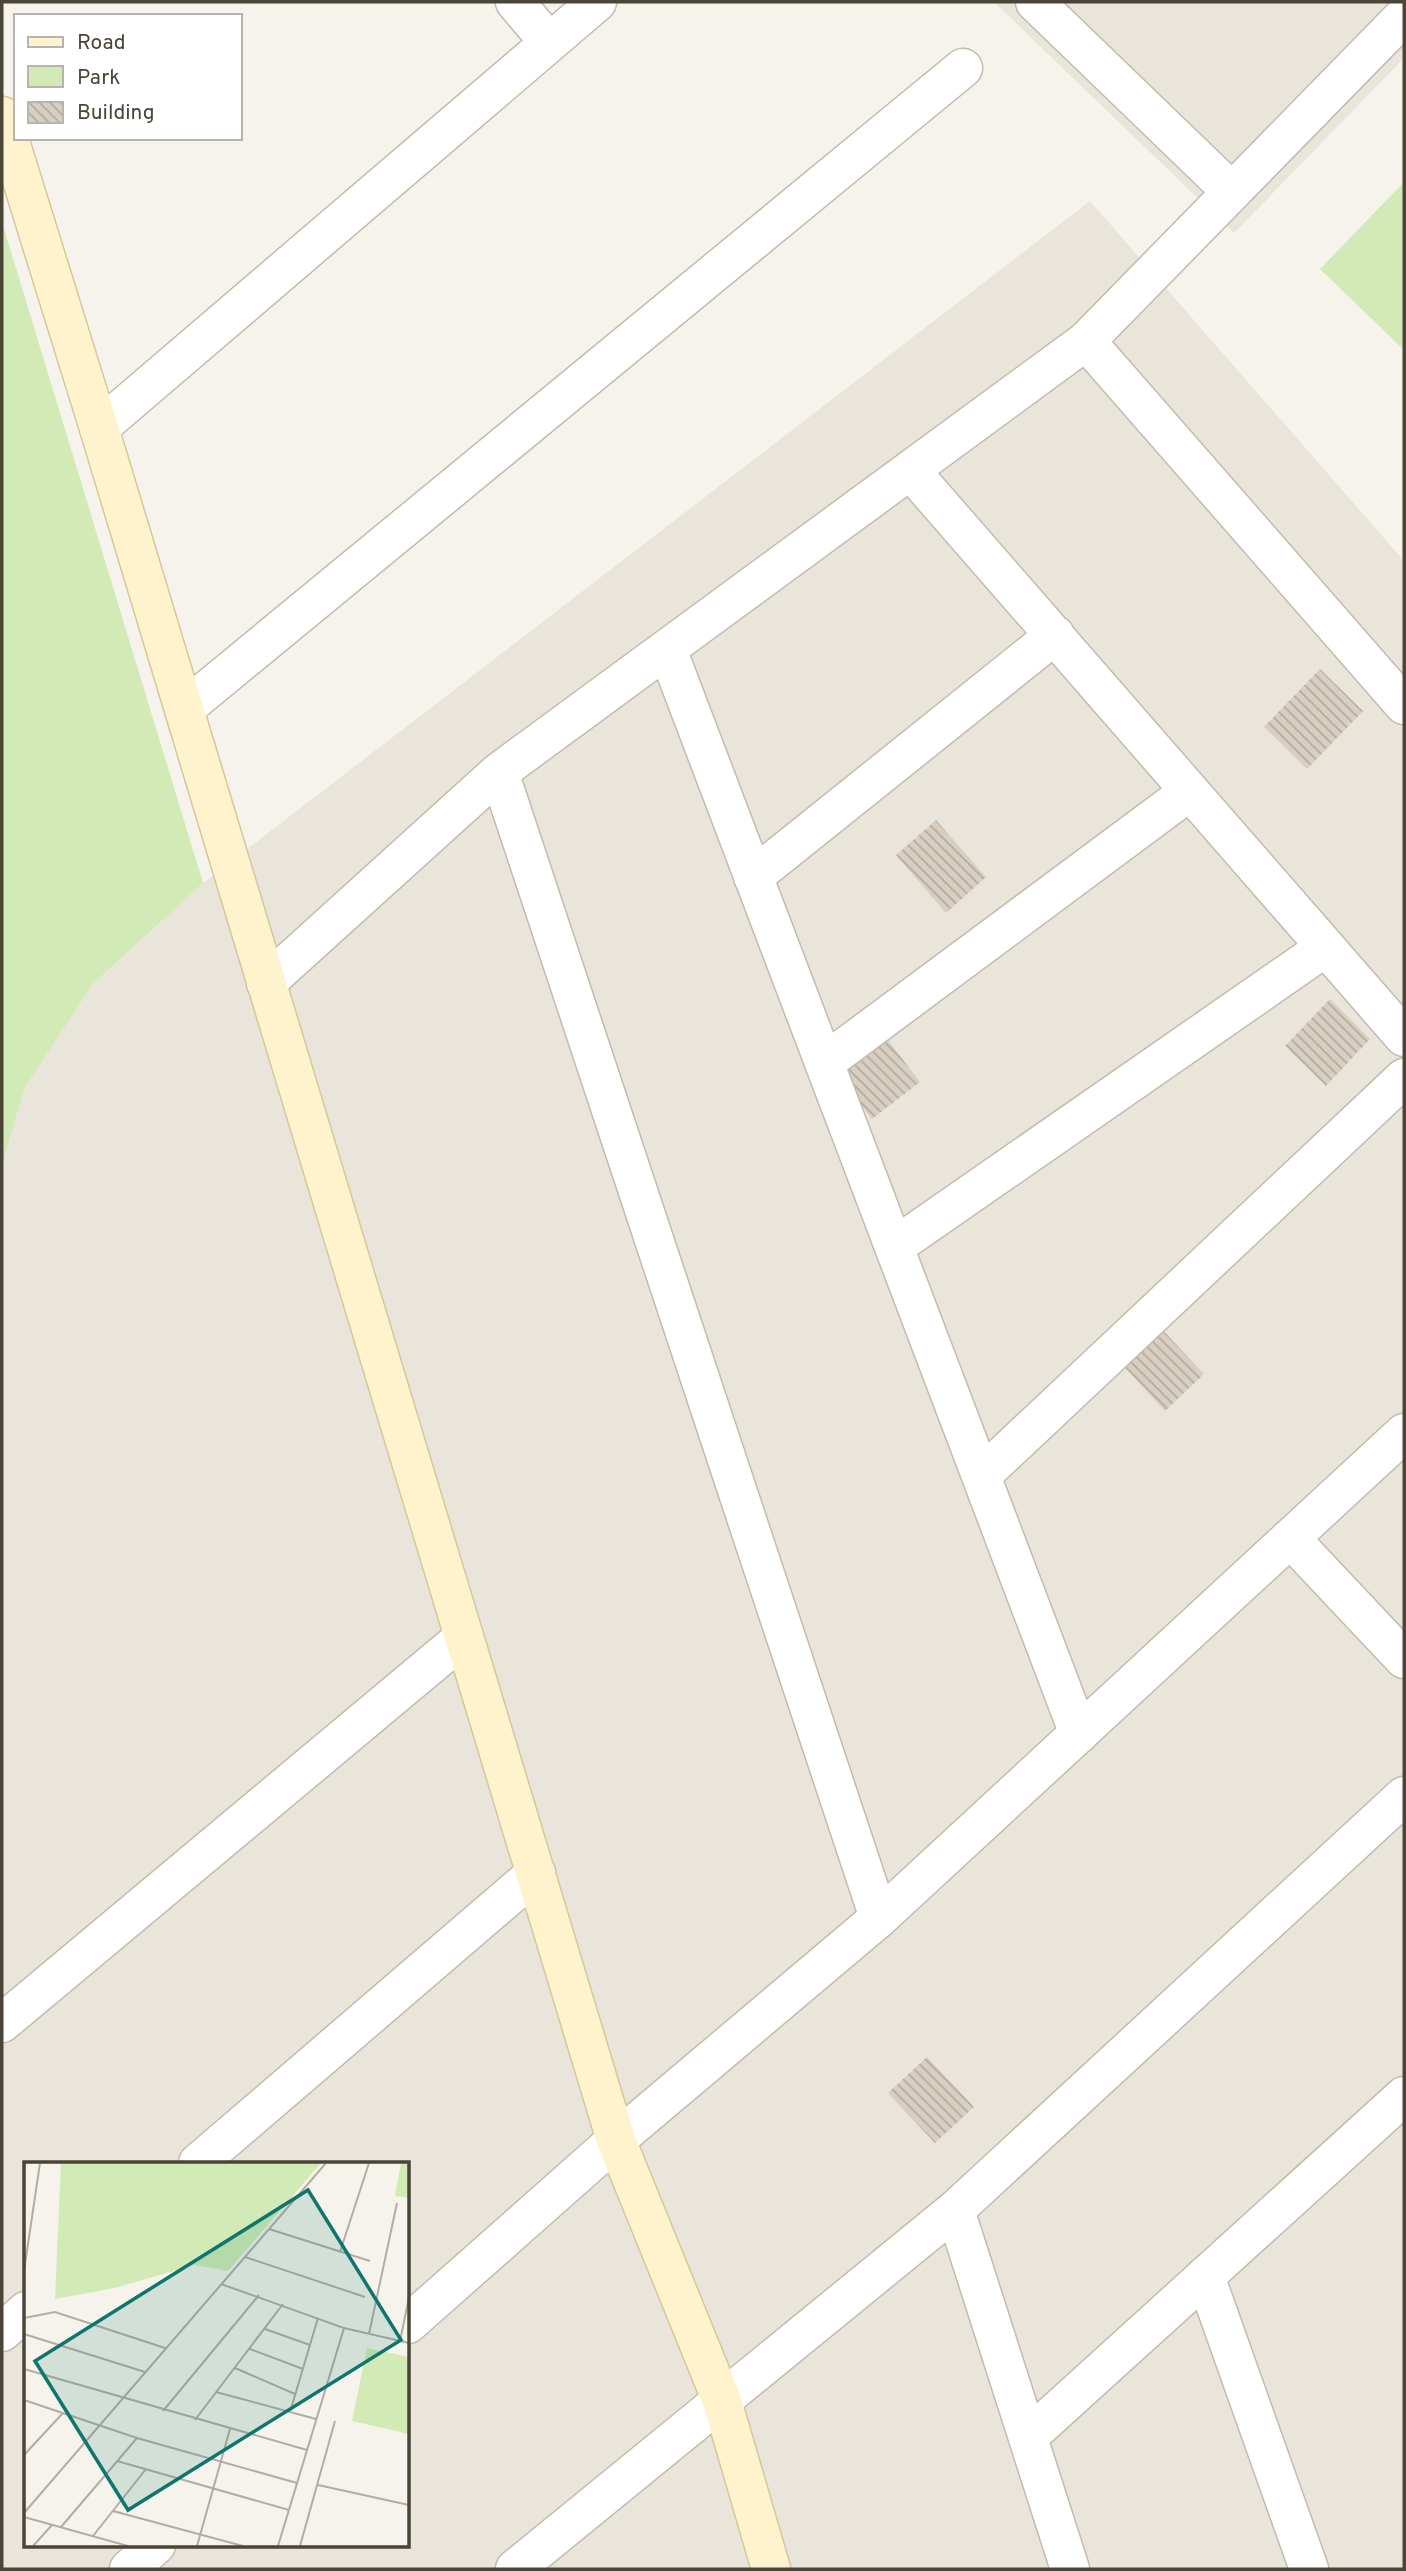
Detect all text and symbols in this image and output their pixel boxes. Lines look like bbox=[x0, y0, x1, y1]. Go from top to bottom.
legend bbox=[14, 14, 242, 140]
text: Road bbox=[77, 30, 126, 57]
text: Park bbox=[77, 65, 120, 92]
text: Building bbox=[77, 100, 155, 127]
inset map bbox=[24, 2162, 410, 2546]

